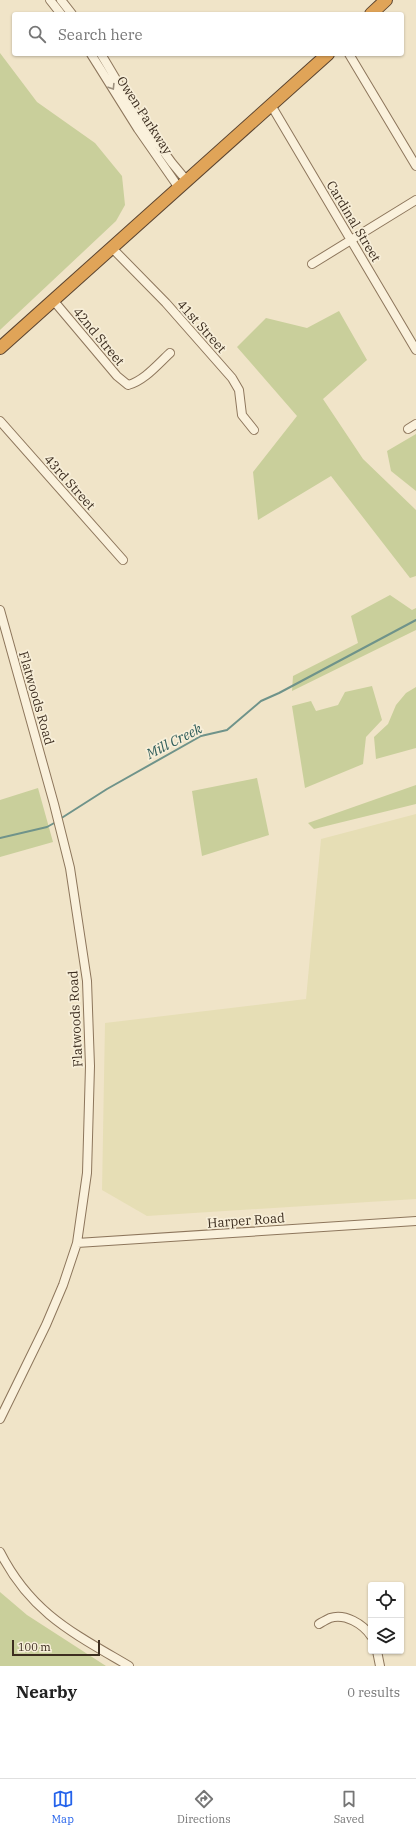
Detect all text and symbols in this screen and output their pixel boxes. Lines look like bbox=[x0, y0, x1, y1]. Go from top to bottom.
search box bbox=[12, 12, 404, 56]
icon: search bbox=[26, 23, 48, 45]
text: Search here bbox=[58, 25, 143, 44]
street label: Owen Parkway bbox=[113, 73, 176, 158]
one-way arrow bbox=[107, 83, 115, 90]
street label: Cardinal Street bbox=[323, 177, 385, 265]
street label: 41st Street bbox=[173, 296, 230, 357]
street label: 42nd Street bbox=[69, 304, 128, 369]
street label: 43rd Street bbox=[40, 451, 99, 514]
street label: Flatwoods Road bbox=[15, 649, 58, 747]
water label: Mill Creek bbox=[142, 719, 205, 763]
street label: Flatwoods Road bbox=[64, 970, 87, 1068]
street label: Harper Road bbox=[207, 1209, 286, 1232]
map controls bbox=[368, 1582, 404, 1654]
button: locate bbox=[368, 1582, 404, 1618]
button: layers bbox=[368, 1618, 404, 1654]
scale bar bbox=[12, 1638, 100, 1657]
text: 100 m bbox=[18, 1640, 51, 1654]
text: Nearby bbox=[16, 1681, 77, 1703]
text: 0 results bbox=[347, 1684, 400, 1701]
tab: Map bbox=[52, 1788, 74, 1826]
tab: Directions bbox=[177, 1788, 231, 1826]
tab: Saved bbox=[334, 1788, 364, 1826]

